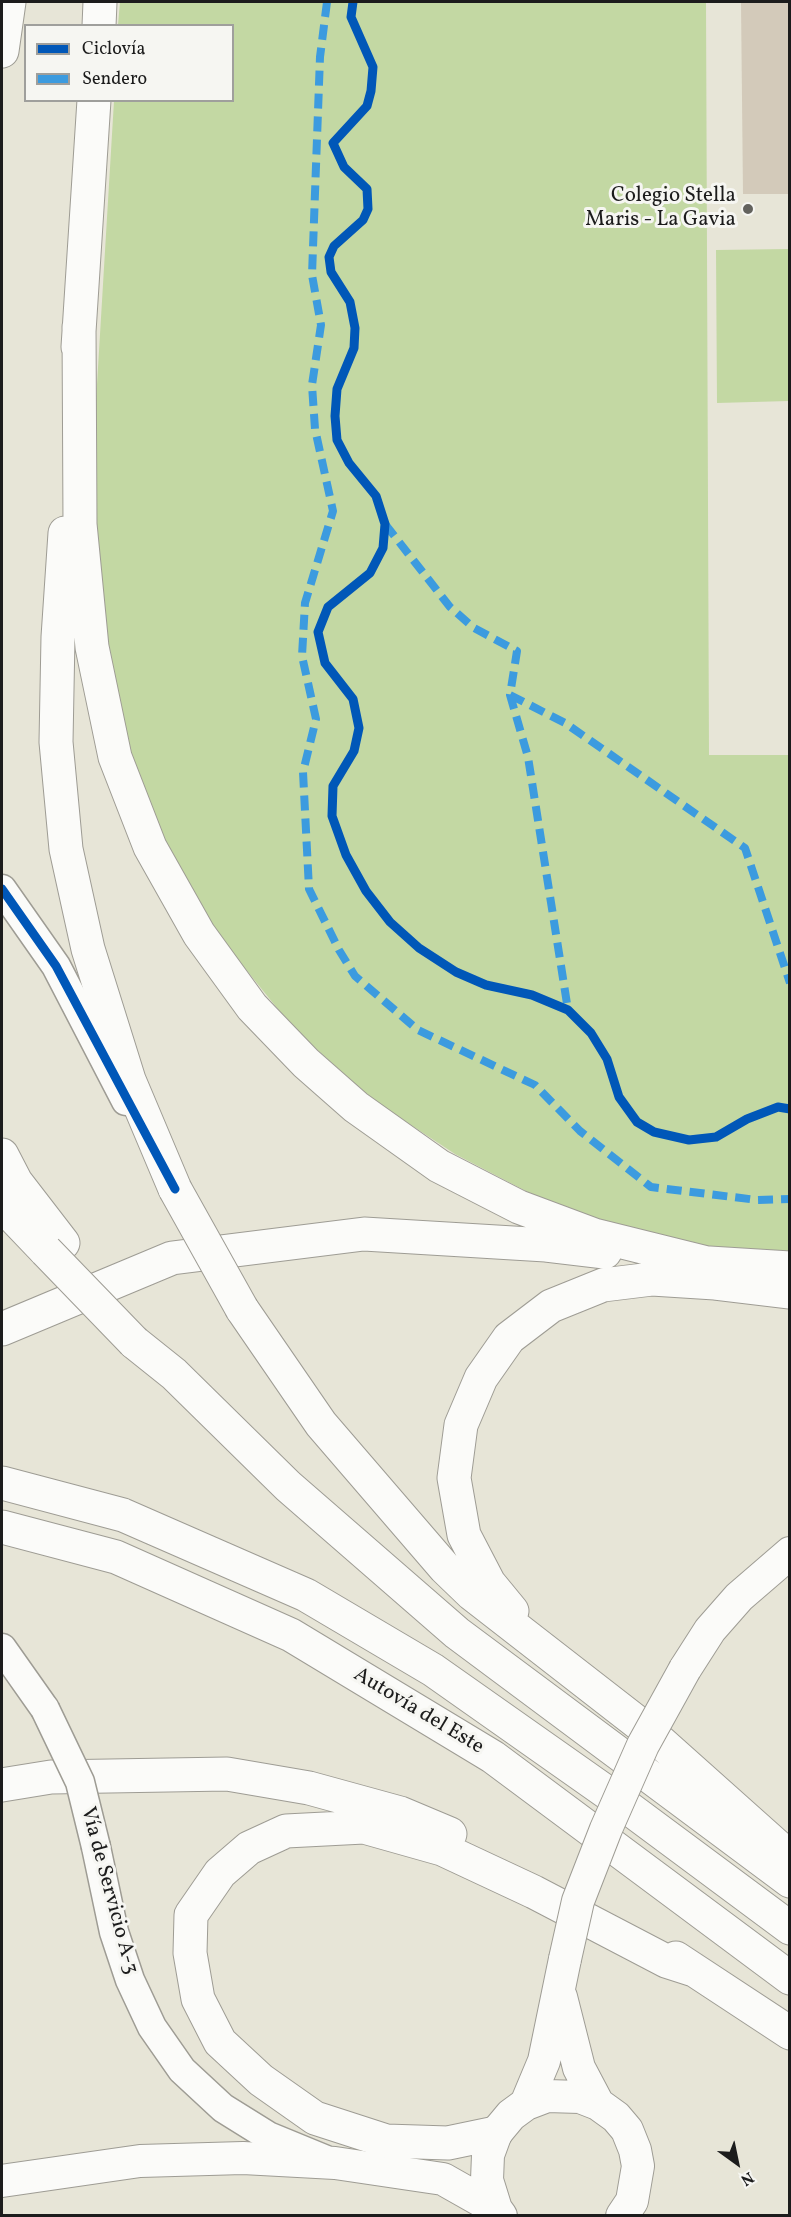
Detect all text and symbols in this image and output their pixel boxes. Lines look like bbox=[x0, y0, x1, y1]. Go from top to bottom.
legend bbox=[24, 24, 234, 102]
text: Ciclovía bbox=[82, 37, 145, 62]
text: Sendero bbox=[82, 67, 147, 92]
place label: Colegio Stella Maris - La Gavia bbox=[585, 184, 736, 234]
marker: Colegio Stella Maris - La Gavia bbox=[741, 202, 755, 216]
street label: Autovía del Este bbox=[348, 1663, 488, 1761]
street label: Vía de Servicio A-3 bbox=[74, 1805, 142, 1977]
north arrow bbox=[707, 2133, 767, 2193]
text: N bbox=[736, 2166, 758, 2190]

